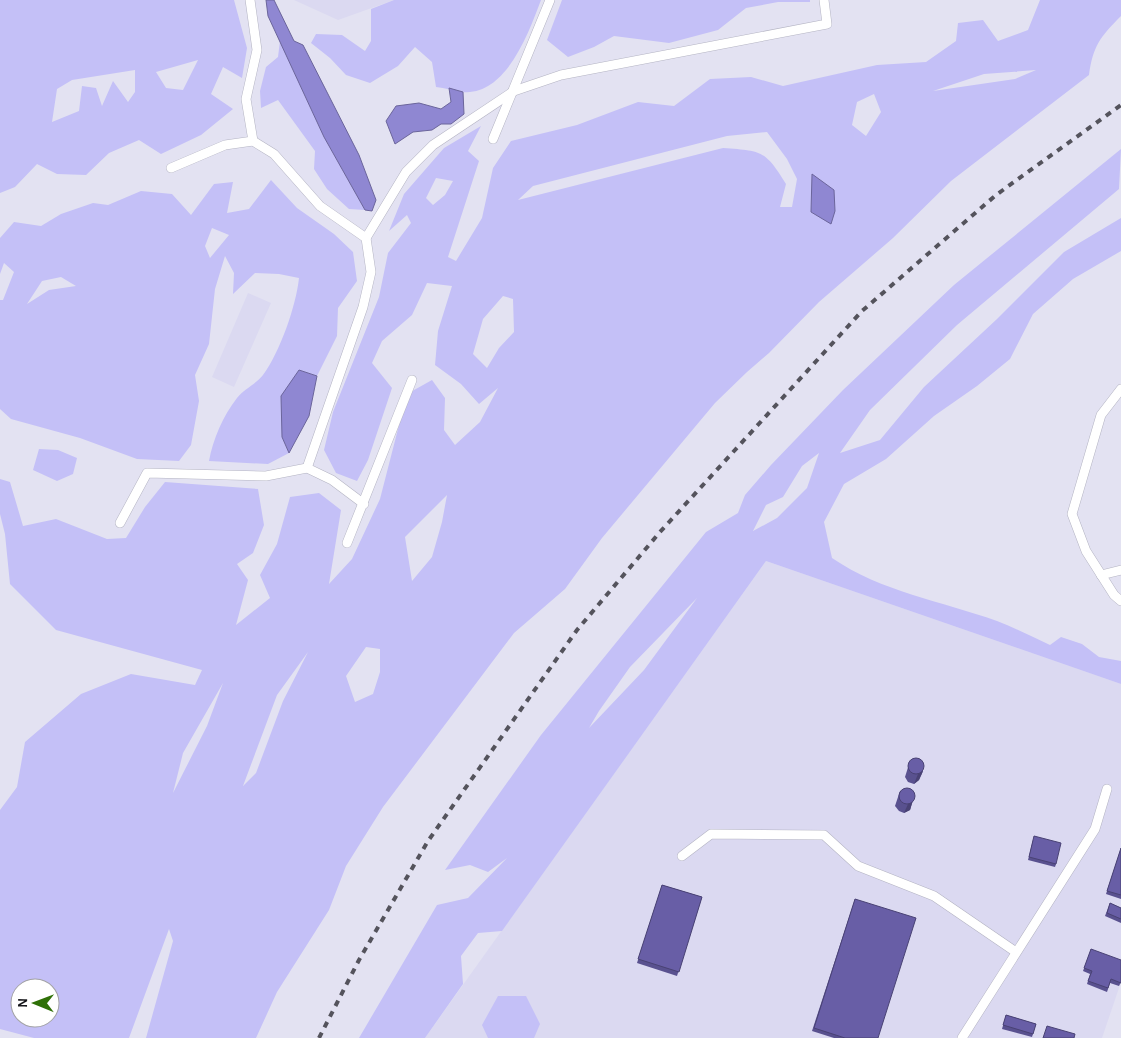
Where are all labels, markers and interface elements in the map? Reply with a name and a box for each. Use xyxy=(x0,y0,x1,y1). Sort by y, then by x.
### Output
north arrow xyxy=(10,978,60,1028)
text: N xyxy=(16,998,30,1008)

